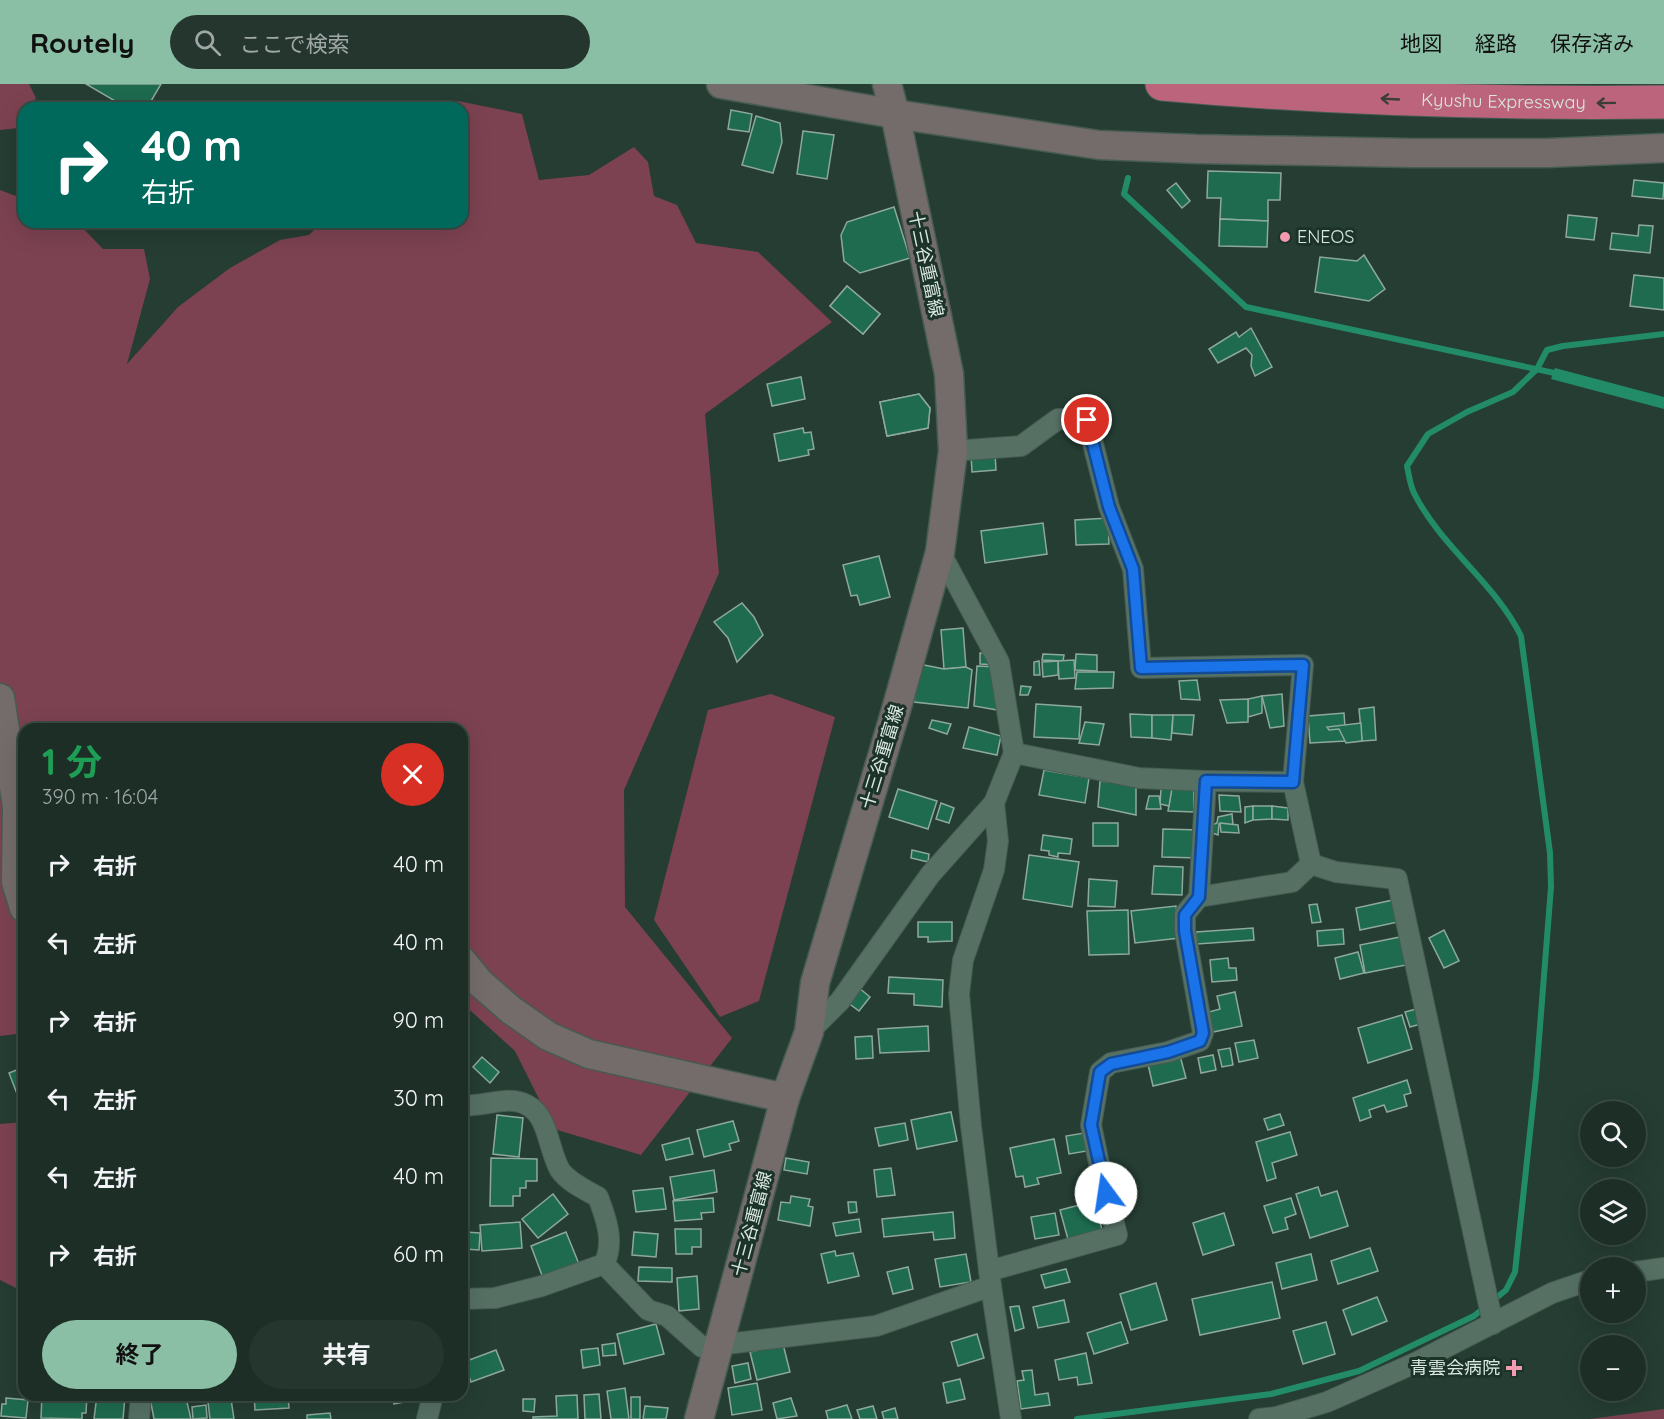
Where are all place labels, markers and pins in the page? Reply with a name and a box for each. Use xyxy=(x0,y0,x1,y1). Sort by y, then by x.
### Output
place label: ENEOS xyxy=(1297,225,1354,248)
marker: ENEOS xyxy=(1278,230,1292,244)
pin xyxy=(1061,394,1112,445)
place label: 青雲会病院 xyxy=(1410,1356,1500,1379)
marker: 青雲会病院 xyxy=(1505,1359,1523,1377)

